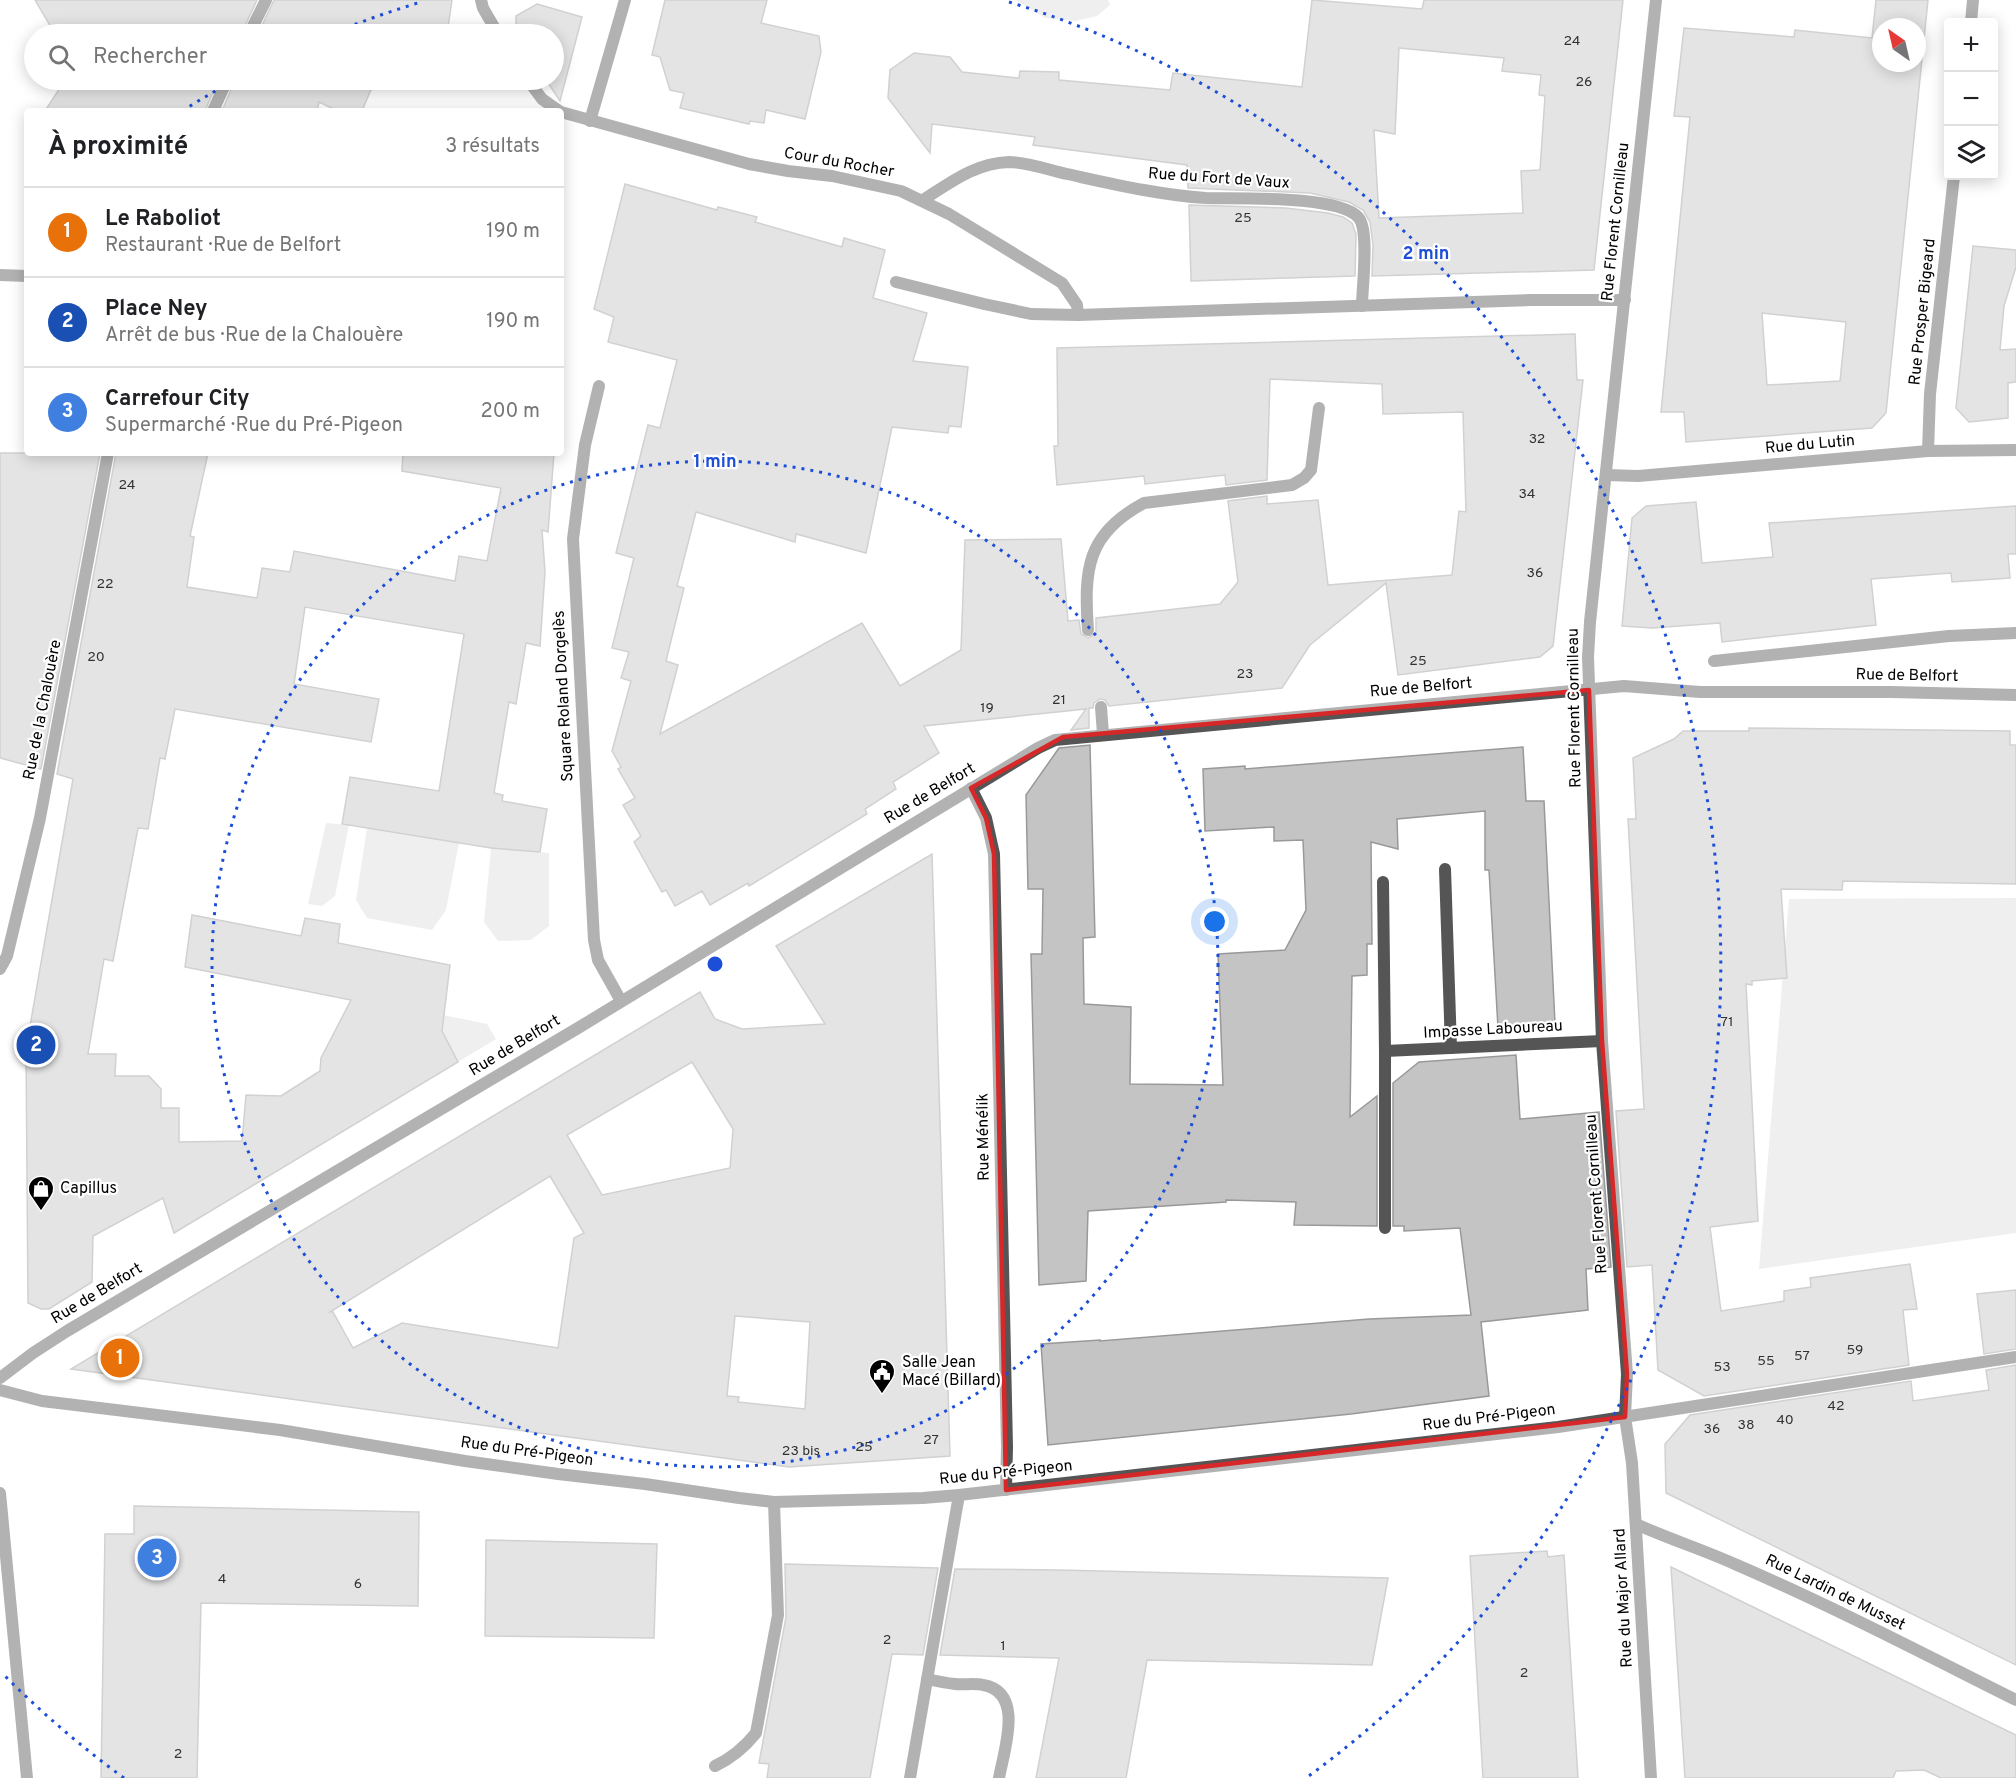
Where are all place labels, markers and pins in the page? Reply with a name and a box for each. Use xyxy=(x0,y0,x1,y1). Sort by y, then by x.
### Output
centre of rings xyxy=(705,954,725,974)
pin: 2 xyxy=(16,1022,56,1068)
shop icon: Capillus xyxy=(26,1174,56,1212)
place label: Capillus xyxy=(60,1179,117,1199)
pin: 1 xyxy=(100,1336,140,1380)
place label: Salle Jean Macé (Billard) xyxy=(902,1353,1001,1391)
public building icon: Salle Jean Macé (Billard) xyxy=(867,1357,897,1395)
pin: 3 xyxy=(138,1536,176,1580)

